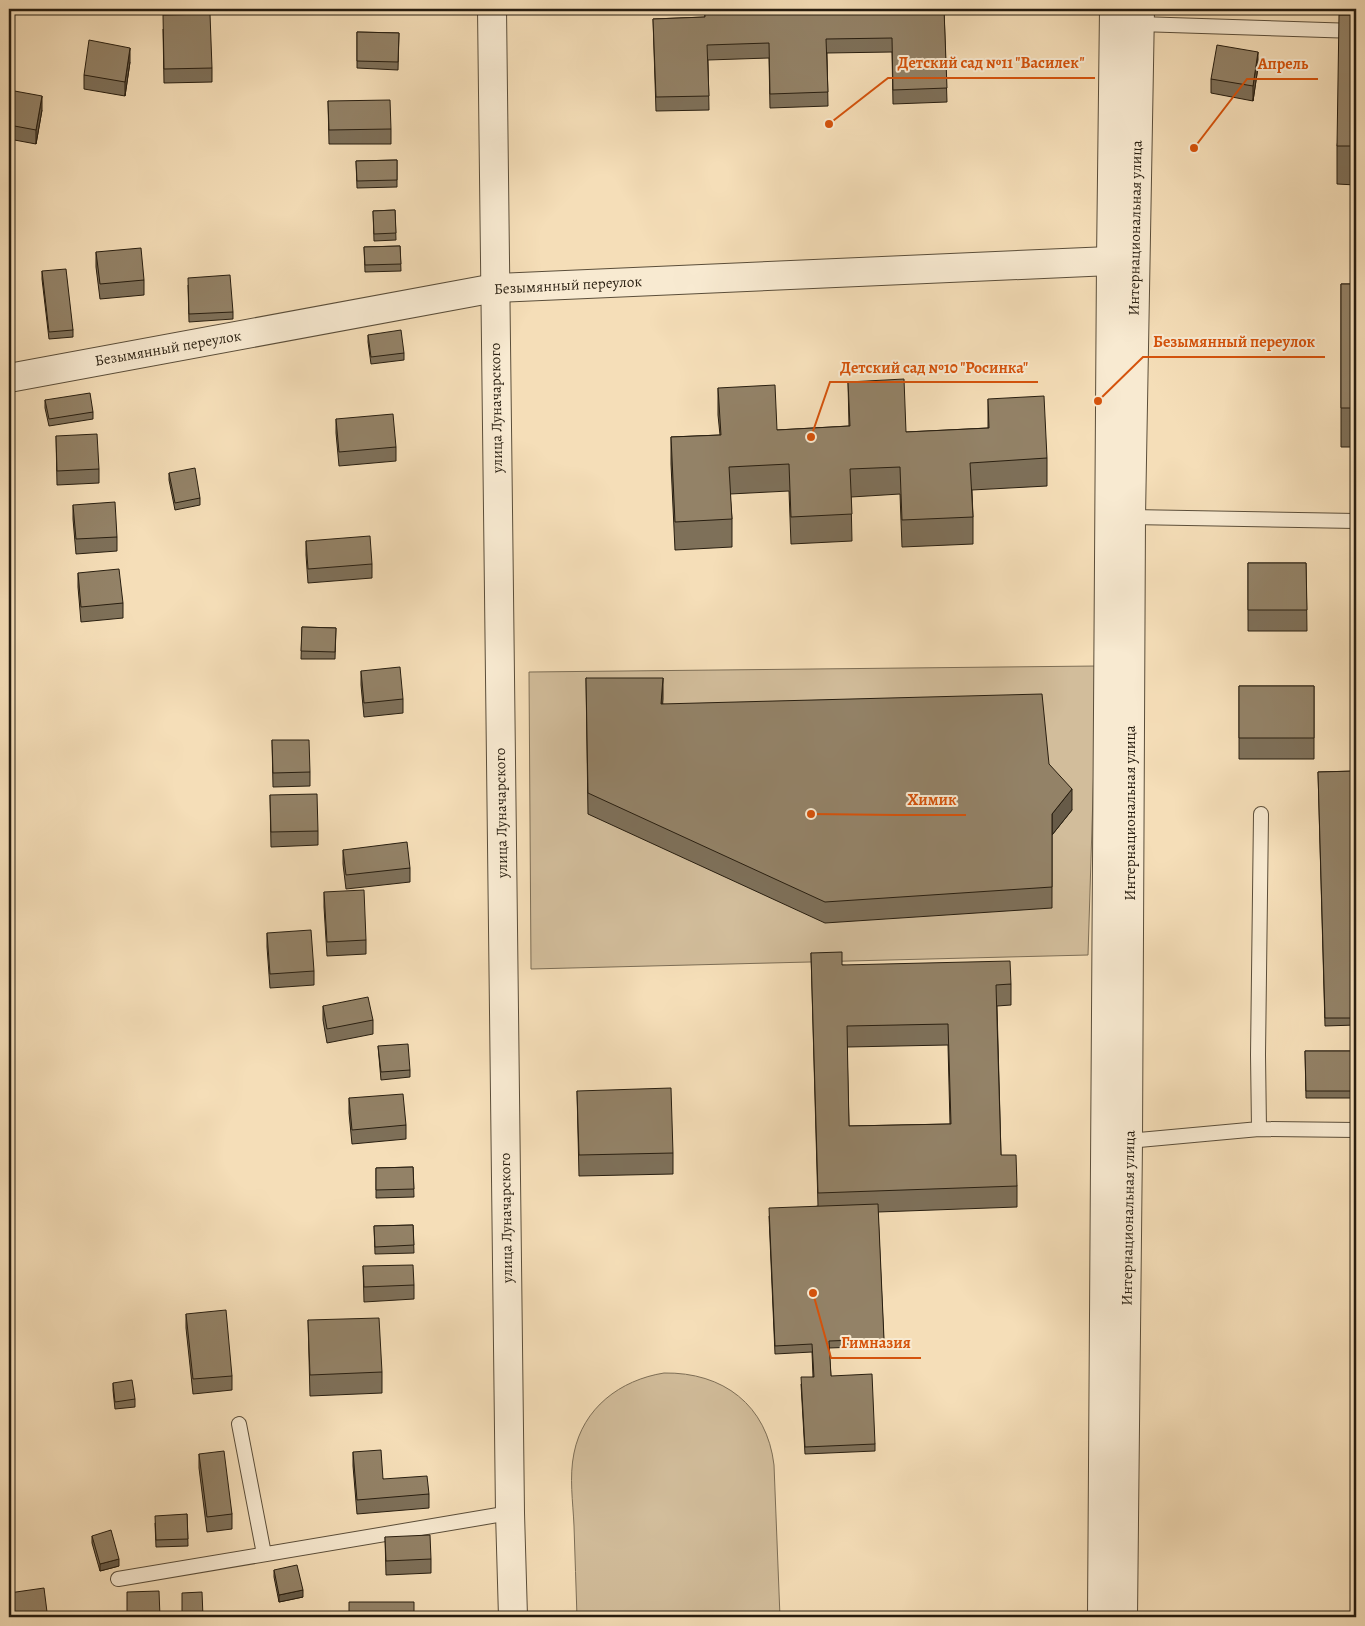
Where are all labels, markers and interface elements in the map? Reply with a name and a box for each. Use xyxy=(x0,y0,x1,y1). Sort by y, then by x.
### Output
callout: Детский сад №11 "Василек" xyxy=(888,47,1095,78)
callout: Апрель xyxy=(1247,48,1318,79)
text: Детский сад №11 "Василек" xyxy=(897,52,1085,74)
text: Апрель xyxy=(1257,53,1309,75)
street label: Интернациональная улица xyxy=(1123,140,1147,316)
street label: Безымянный переулок xyxy=(493,271,643,299)
street label: Безымянный переулок xyxy=(93,325,243,371)
callout: Безымянный переулок xyxy=(1143,326,1325,357)
text: Безымянный переулок xyxy=(1153,331,1315,353)
street label: улица Луначарского xyxy=(485,343,507,474)
callout: Детский сад №10 "Росинка" xyxy=(830,351,1038,382)
text: Детский сад №10 "Росинка" xyxy=(840,357,1028,379)
street label: Интернациональная улица xyxy=(1120,725,1140,901)
street label: улица Луначарского xyxy=(490,748,512,879)
callout: Химик xyxy=(897,784,966,815)
text: Химик xyxy=(907,789,957,811)
street label: Интернациональная улица xyxy=(1116,1130,1140,1306)
street label: улица Луначарского xyxy=(495,1153,517,1284)
callout: Гимназия xyxy=(831,1327,921,1358)
text: Гимназия xyxy=(841,1332,911,1354)

